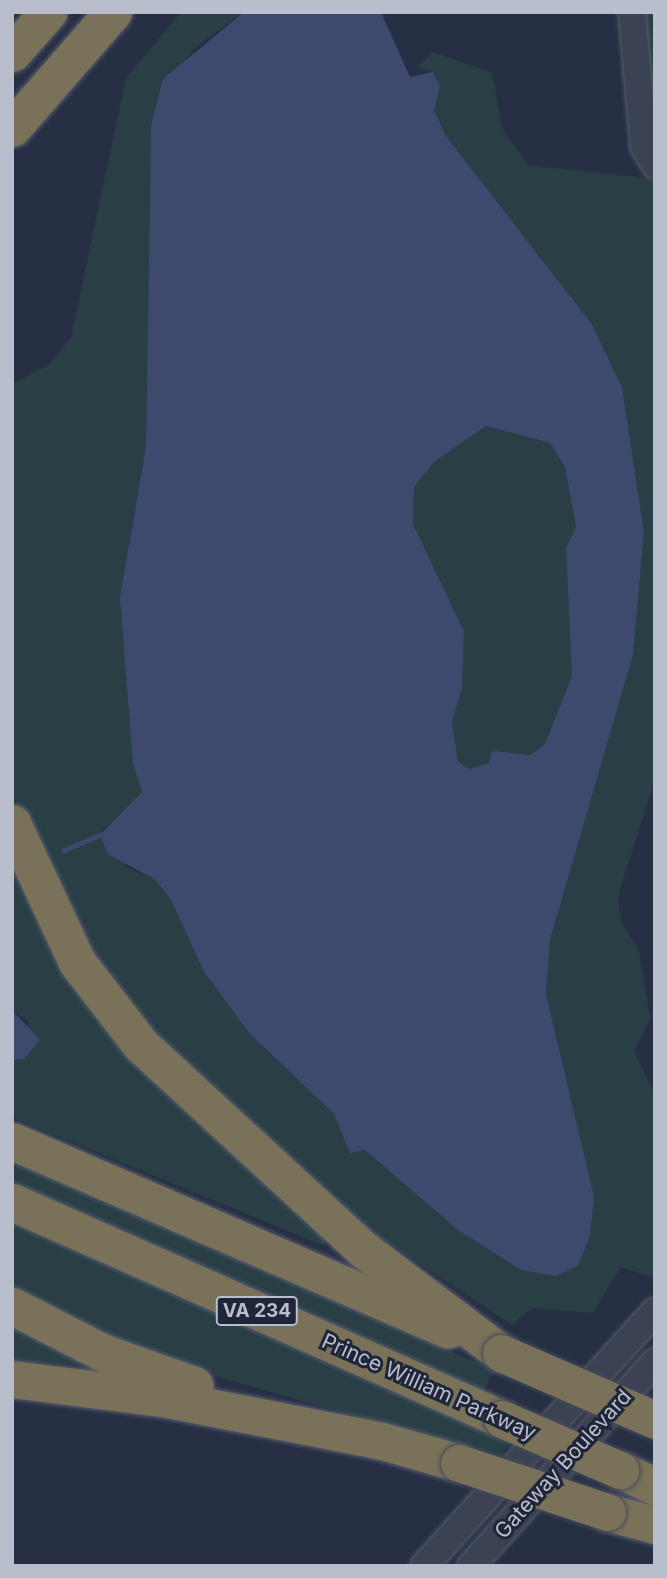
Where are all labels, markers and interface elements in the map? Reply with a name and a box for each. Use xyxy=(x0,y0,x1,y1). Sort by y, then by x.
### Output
road number: VA 234 xyxy=(215,1296,299,1326)
street label: Prince William Parkway xyxy=(318,1328,540,1446)
street label: Gateway Boulevard xyxy=(489,1384,637,1544)

